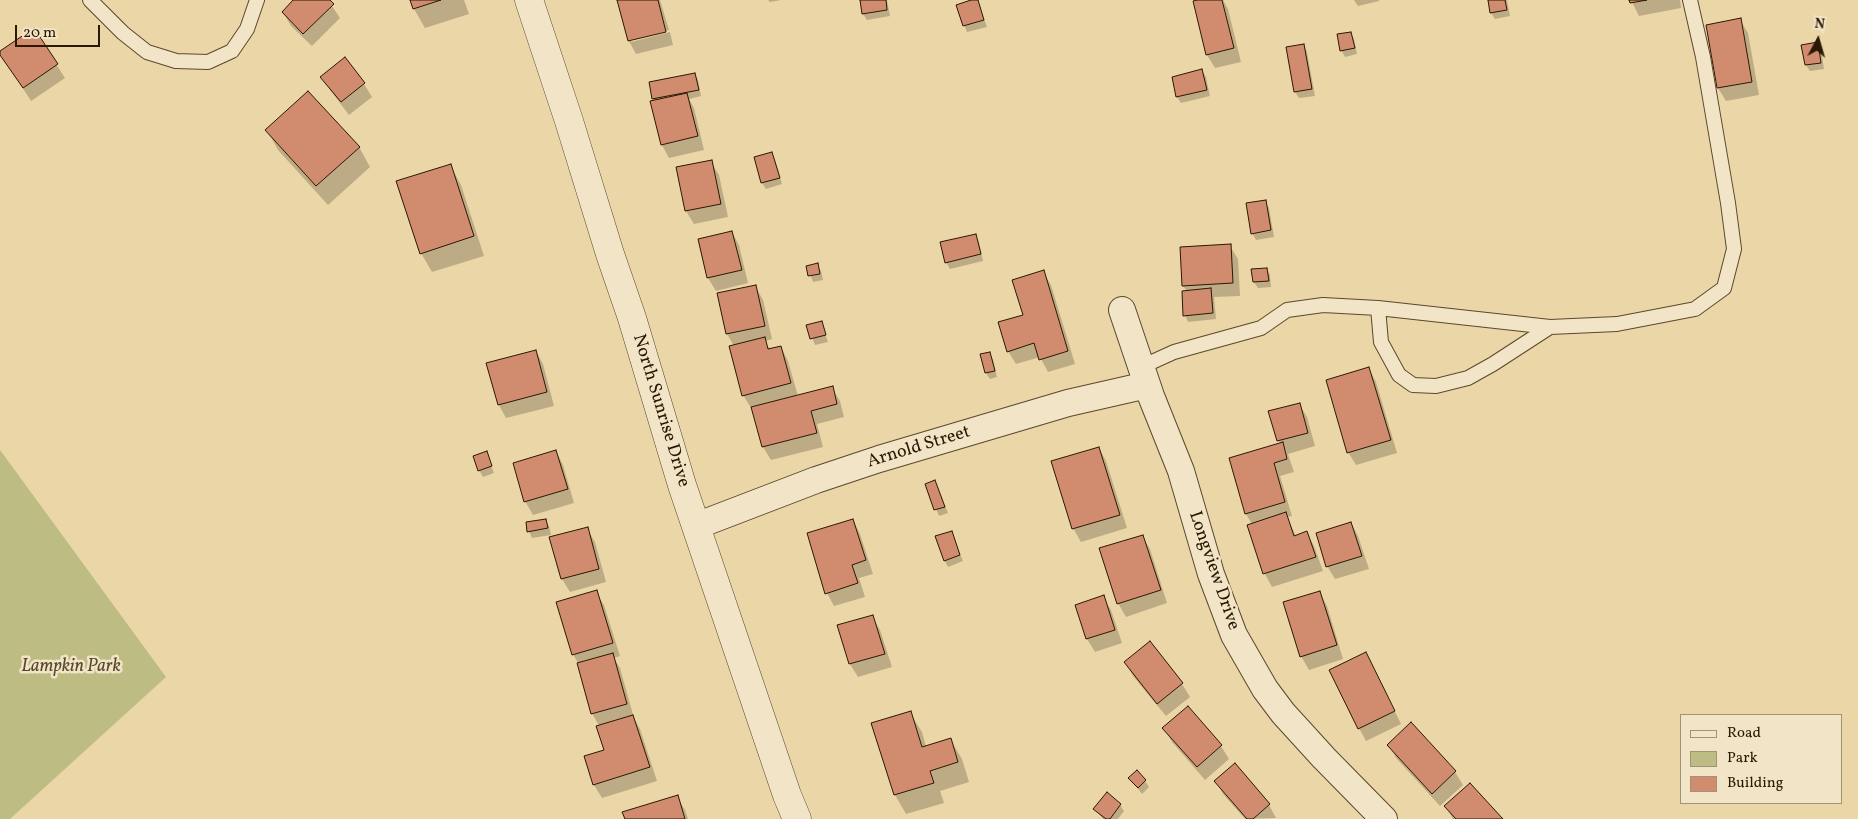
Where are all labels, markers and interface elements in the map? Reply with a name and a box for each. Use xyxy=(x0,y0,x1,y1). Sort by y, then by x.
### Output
scale bar xyxy=(18,15,102,47)
north arrow xyxy=(1793,15,1843,65)
text: N xyxy=(1814,15,1826,35)
text: 20 m xyxy=(23,23,56,44)
street label: North Sunrise Drive xyxy=(626,332,694,490)
street label: Arnold Street xyxy=(865,422,973,474)
street label: Longview Drive xyxy=(1183,509,1243,633)
park label: Lampkin Park xyxy=(21,657,121,679)
legend xyxy=(1680,714,1843,804)
text: Road xyxy=(1727,723,1761,744)
text: Park xyxy=(1727,748,1758,769)
text: Building xyxy=(1727,773,1783,794)

